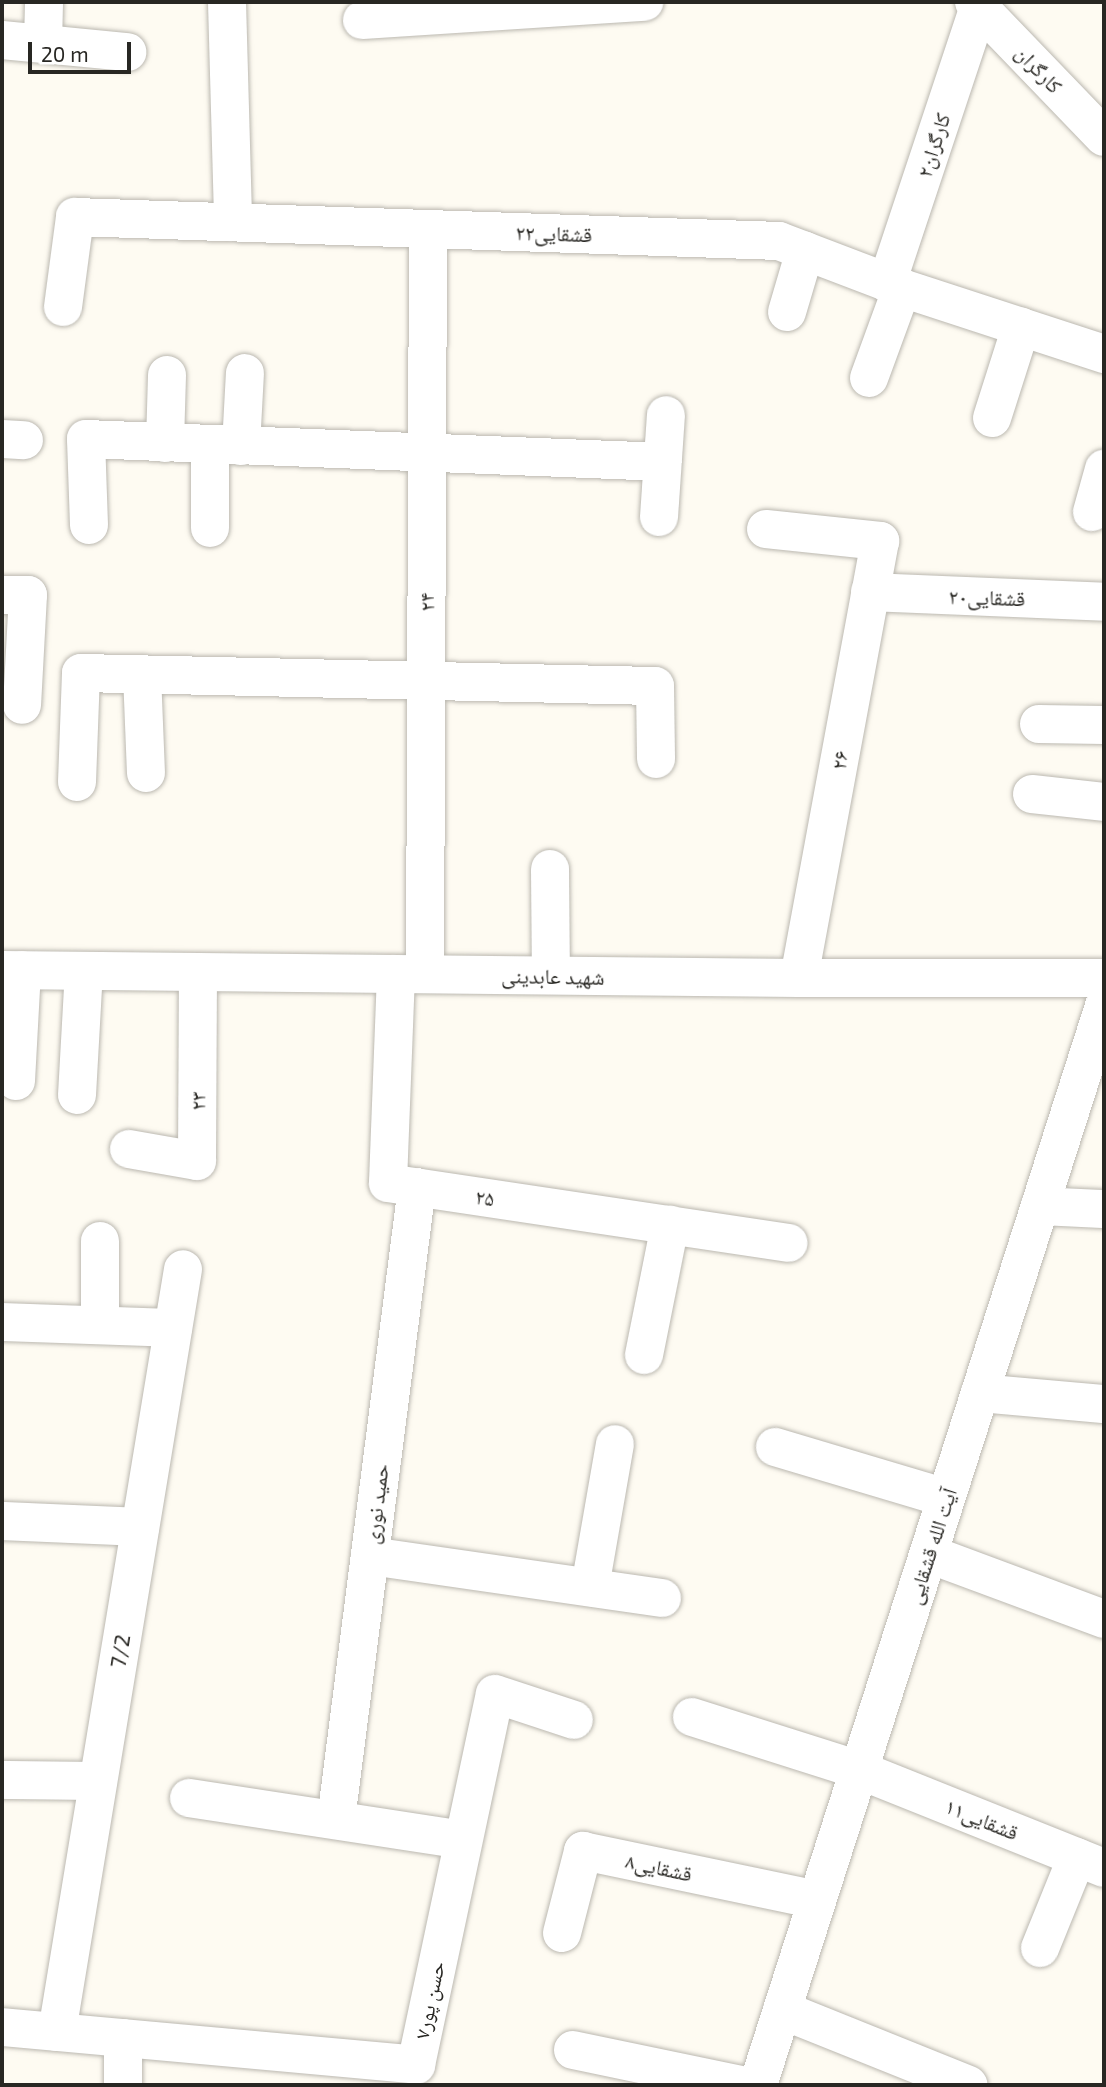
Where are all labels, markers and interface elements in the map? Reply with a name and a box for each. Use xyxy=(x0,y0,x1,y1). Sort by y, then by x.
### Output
scale bar xyxy=(32,28,135,72)
street label: کارگران xyxy=(1010,40,1068,98)
text: 20 m xyxy=(41,41,89,66)
street label: کارگران۲ xyxy=(911,110,955,180)
street label: ۲۲قشقایی xyxy=(515,219,593,247)
street label: ۲۰قشقایی xyxy=(948,583,1026,611)
street label: ۲۴ xyxy=(413,593,439,611)
street label: ۲۶ xyxy=(825,749,853,771)
street label: شهید عابدینی xyxy=(501,962,605,990)
street label: ۲۳ xyxy=(184,1091,210,1111)
street label: ۲۵ xyxy=(474,1183,496,1211)
street label: حمید نوری xyxy=(359,1462,393,1546)
street label: آیت الله قشقایی xyxy=(900,1485,962,1607)
street label: 7/2 xyxy=(105,1633,135,1669)
street label: ۱۱قشقایی xyxy=(942,1793,1022,1845)
street label: ۸قشقایی xyxy=(623,1848,695,1886)
street label: حسن پور۷ xyxy=(408,1959,450,2041)

